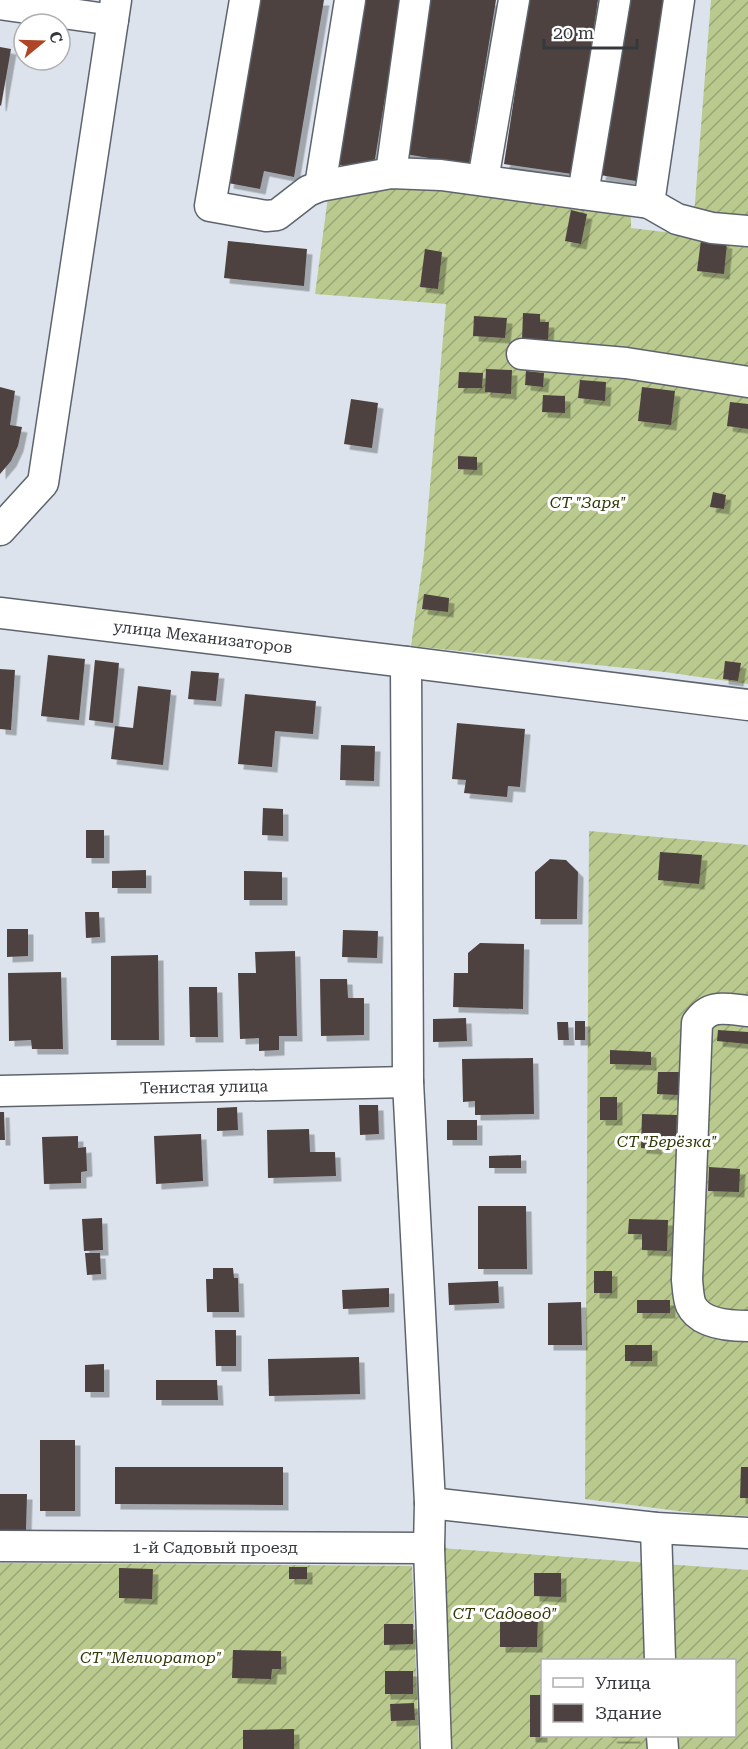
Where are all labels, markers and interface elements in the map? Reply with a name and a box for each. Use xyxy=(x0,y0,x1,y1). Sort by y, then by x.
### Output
north arrow xyxy=(12,12,72,72)
scale bar xyxy=(544,12,637,50)
text: 20 m xyxy=(553,22,594,43)
text: С xyxy=(45,29,67,46)
park label: СТ "Заря" xyxy=(550,493,626,512)
street label: улица Механизаторов xyxy=(112,617,294,657)
street label: Тенистая улица xyxy=(140,1076,268,1098)
park label: СТ "Берёзка" xyxy=(617,1132,717,1151)
street label: 1-й Садовый проезд xyxy=(132,1538,298,1557)
park label: СТ "Садовод" xyxy=(453,1604,557,1623)
park label: СТ "Мелиоратор" xyxy=(80,1648,222,1667)
legend xyxy=(541,1659,736,1737)
text: Улица xyxy=(595,1672,651,1693)
text: Здание xyxy=(595,1702,662,1723)

